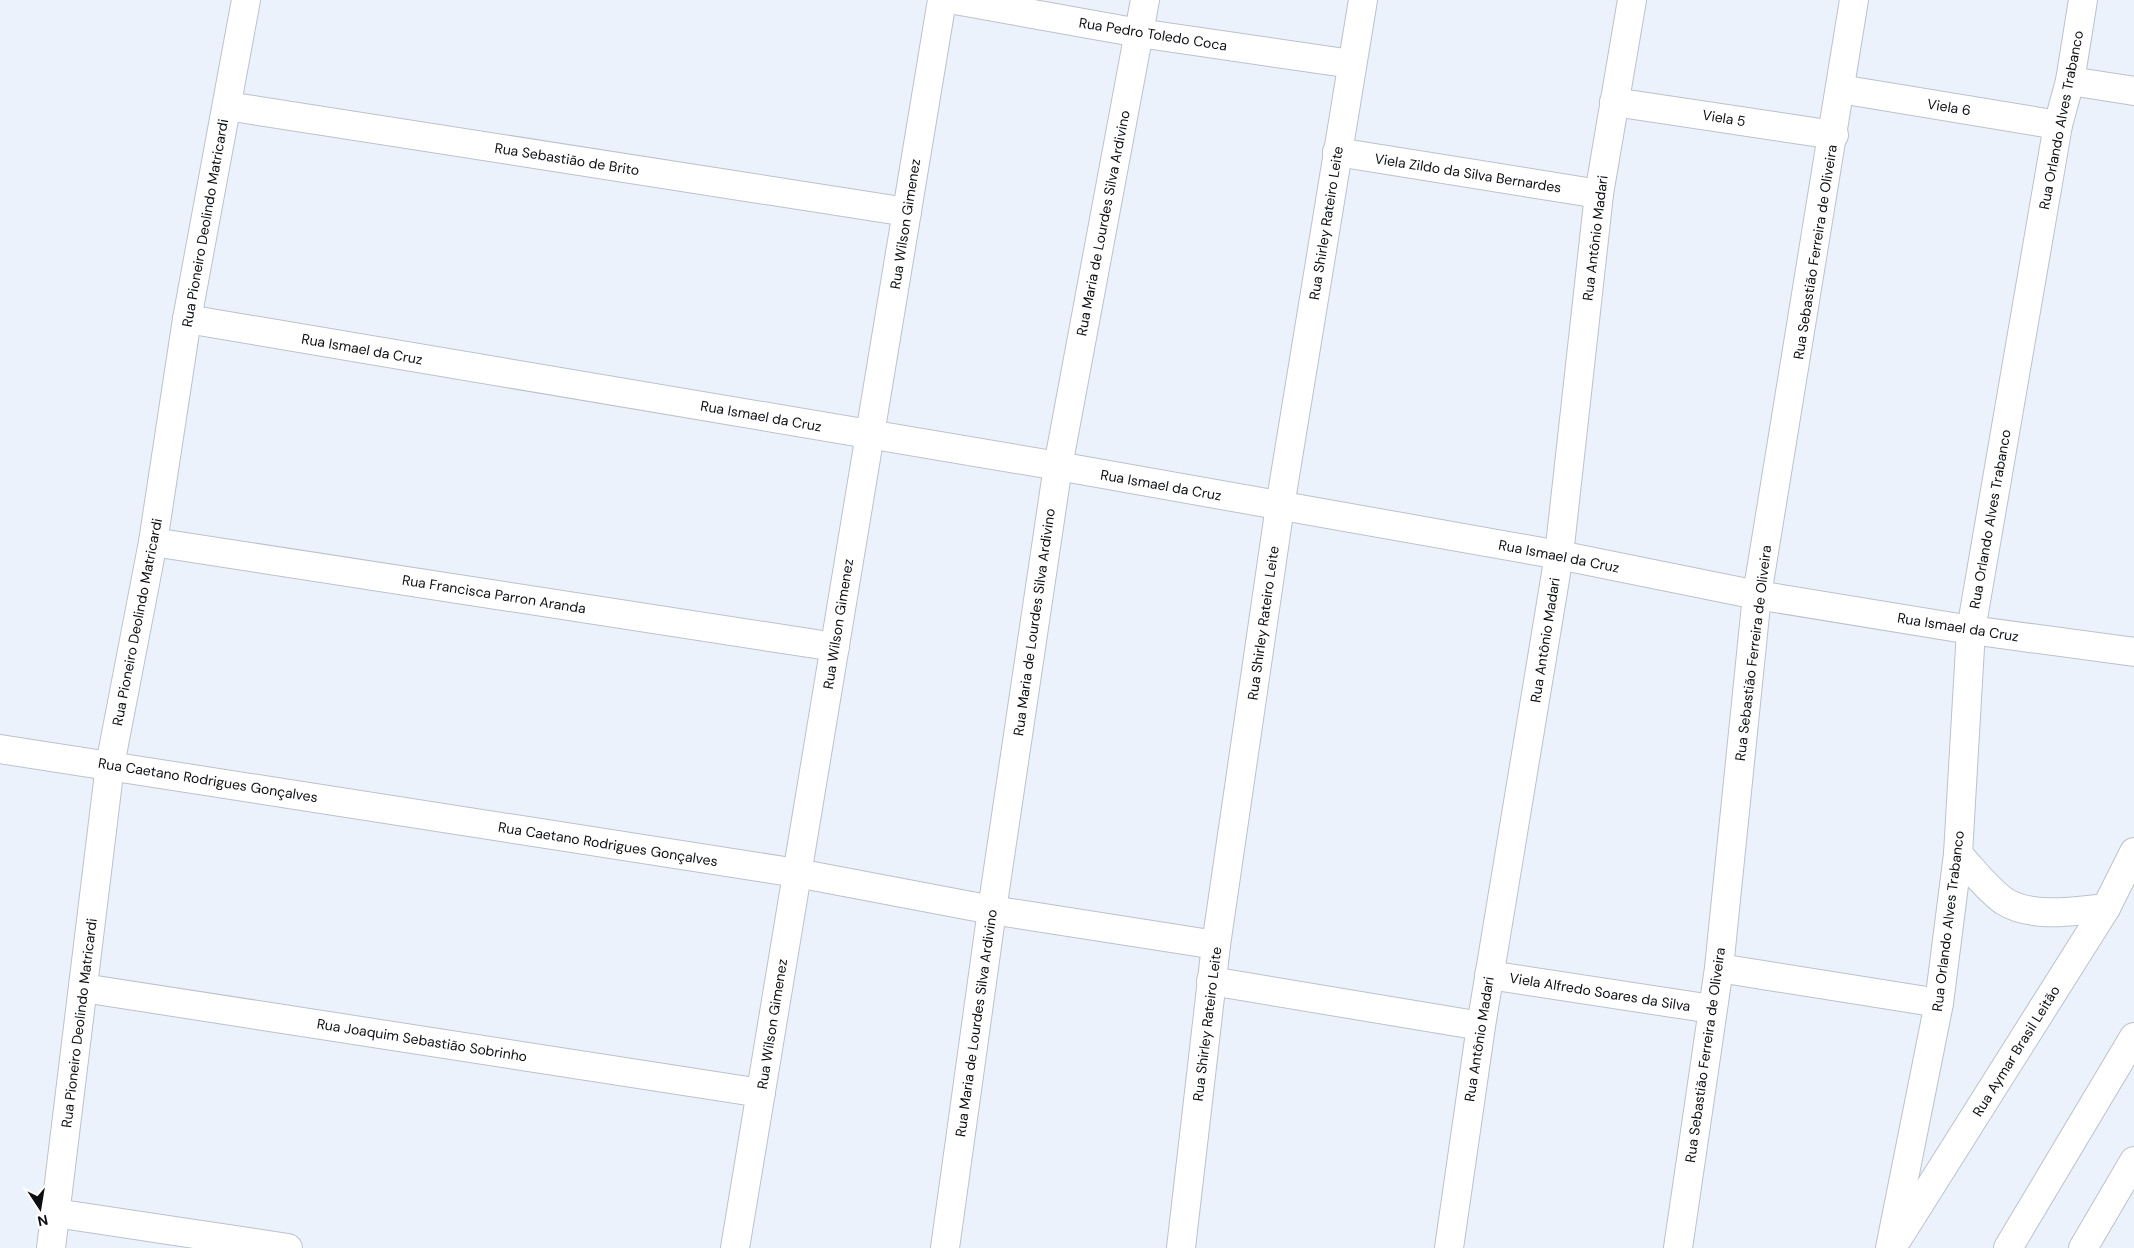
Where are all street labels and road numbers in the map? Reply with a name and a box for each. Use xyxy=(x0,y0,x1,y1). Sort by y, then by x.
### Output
street label: Rua Pedro Toledo Coca xyxy=(1078,13,1228,55)
street label: Rua Orlando Alves Trabanco xyxy=(2035,29,2087,211)
street label: Viela 6 xyxy=(1926,95,1972,119)
street label: Viela 5 xyxy=(1701,106,1747,130)
street label: Rua Maria de Lourdes Silva Ardivino xyxy=(1072,109,1134,337)
street label: Rua Pioneiro Deolindo Matricardi xyxy=(178,118,232,328)
street label: Rua Sebastião de Brito xyxy=(493,139,641,179)
street label: Rua Sebastião Ferreira de Oliveira xyxy=(1789,143,1841,361)
street label: Rua Shirley Rateiro Leite xyxy=(1305,145,1347,301)
street label: Viela Zildo da Silva Bernardes xyxy=(1373,149,1563,197)
street label: Rua Wilson Gimenez xyxy=(886,158,924,290)
street label: Rua Antônio Madari xyxy=(1578,174,1612,302)
street label: Rua Ismael da Cruz xyxy=(300,329,424,369)
street label: Rua Ismael da Cruz xyxy=(699,396,823,436)
street label: Rua Orlando Alves Trabanco xyxy=(1965,428,2015,610)
street label: Rua Ismael da Cruz xyxy=(1099,465,1223,505)
street label: Rua Maria de Lourdes Silva Ardivino xyxy=(1009,507,1059,737)
street label: Rua Pioneiro Deolindo Matricardi xyxy=(108,517,166,727)
street label: Rua Ismael da Cruz xyxy=(1497,535,1621,577)
street label: Rua Sebastião Ferreira de Oliveira xyxy=(1731,544,1775,762)
street label: Rua Shirley Rateiro Leite xyxy=(1243,545,1283,701)
street label: Rua Wilson Gimenez xyxy=(819,558,857,690)
street label: Rua Francisca Parron Aranda xyxy=(401,571,587,617)
street label: Rua Antônio Madari xyxy=(1526,576,1564,704)
street label: Rua Ismael da Cruz xyxy=(1896,609,2020,645)
street label: Rua Caetano Rodrigues Gonçalves xyxy=(97,754,319,806)
street label: Rua Caetano Rodrigues Gonçalves xyxy=(497,818,719,870)
street label: Rua Orlando Alves Trabanco xyxy=(1928,830,1968,1012)
street label: Rua Maria de Lourdes Silva Ardivino xyxy=(951,908,1001,1138)
street label: Rua Pioneiro Deolindo Matricardi xyxy=(57,917,101,1129)
street label: Rua Shirley Rateiro Leite xyxy=(1189,946,1225,1102)
street label: Rua Sebastião Ferreira de Oliveira xyxy=(1681,946,1729,1164)
street label: Rua Wilson Gimenez xyxy=(753,958,791,1090)
street label: Viela Alfredo Soares da Silva xyxy=(1508,969,1692,1015)
street label: Rua Antônio Madari xyxy=(1460,975,1498,1103)
street label: Rua Aymar Brasil Leitão xyxy=(1968,982,2064,1120)
street label: Rua Joaquim Sebastião Sobrinho xyxy=(316,1014,528,1066)

